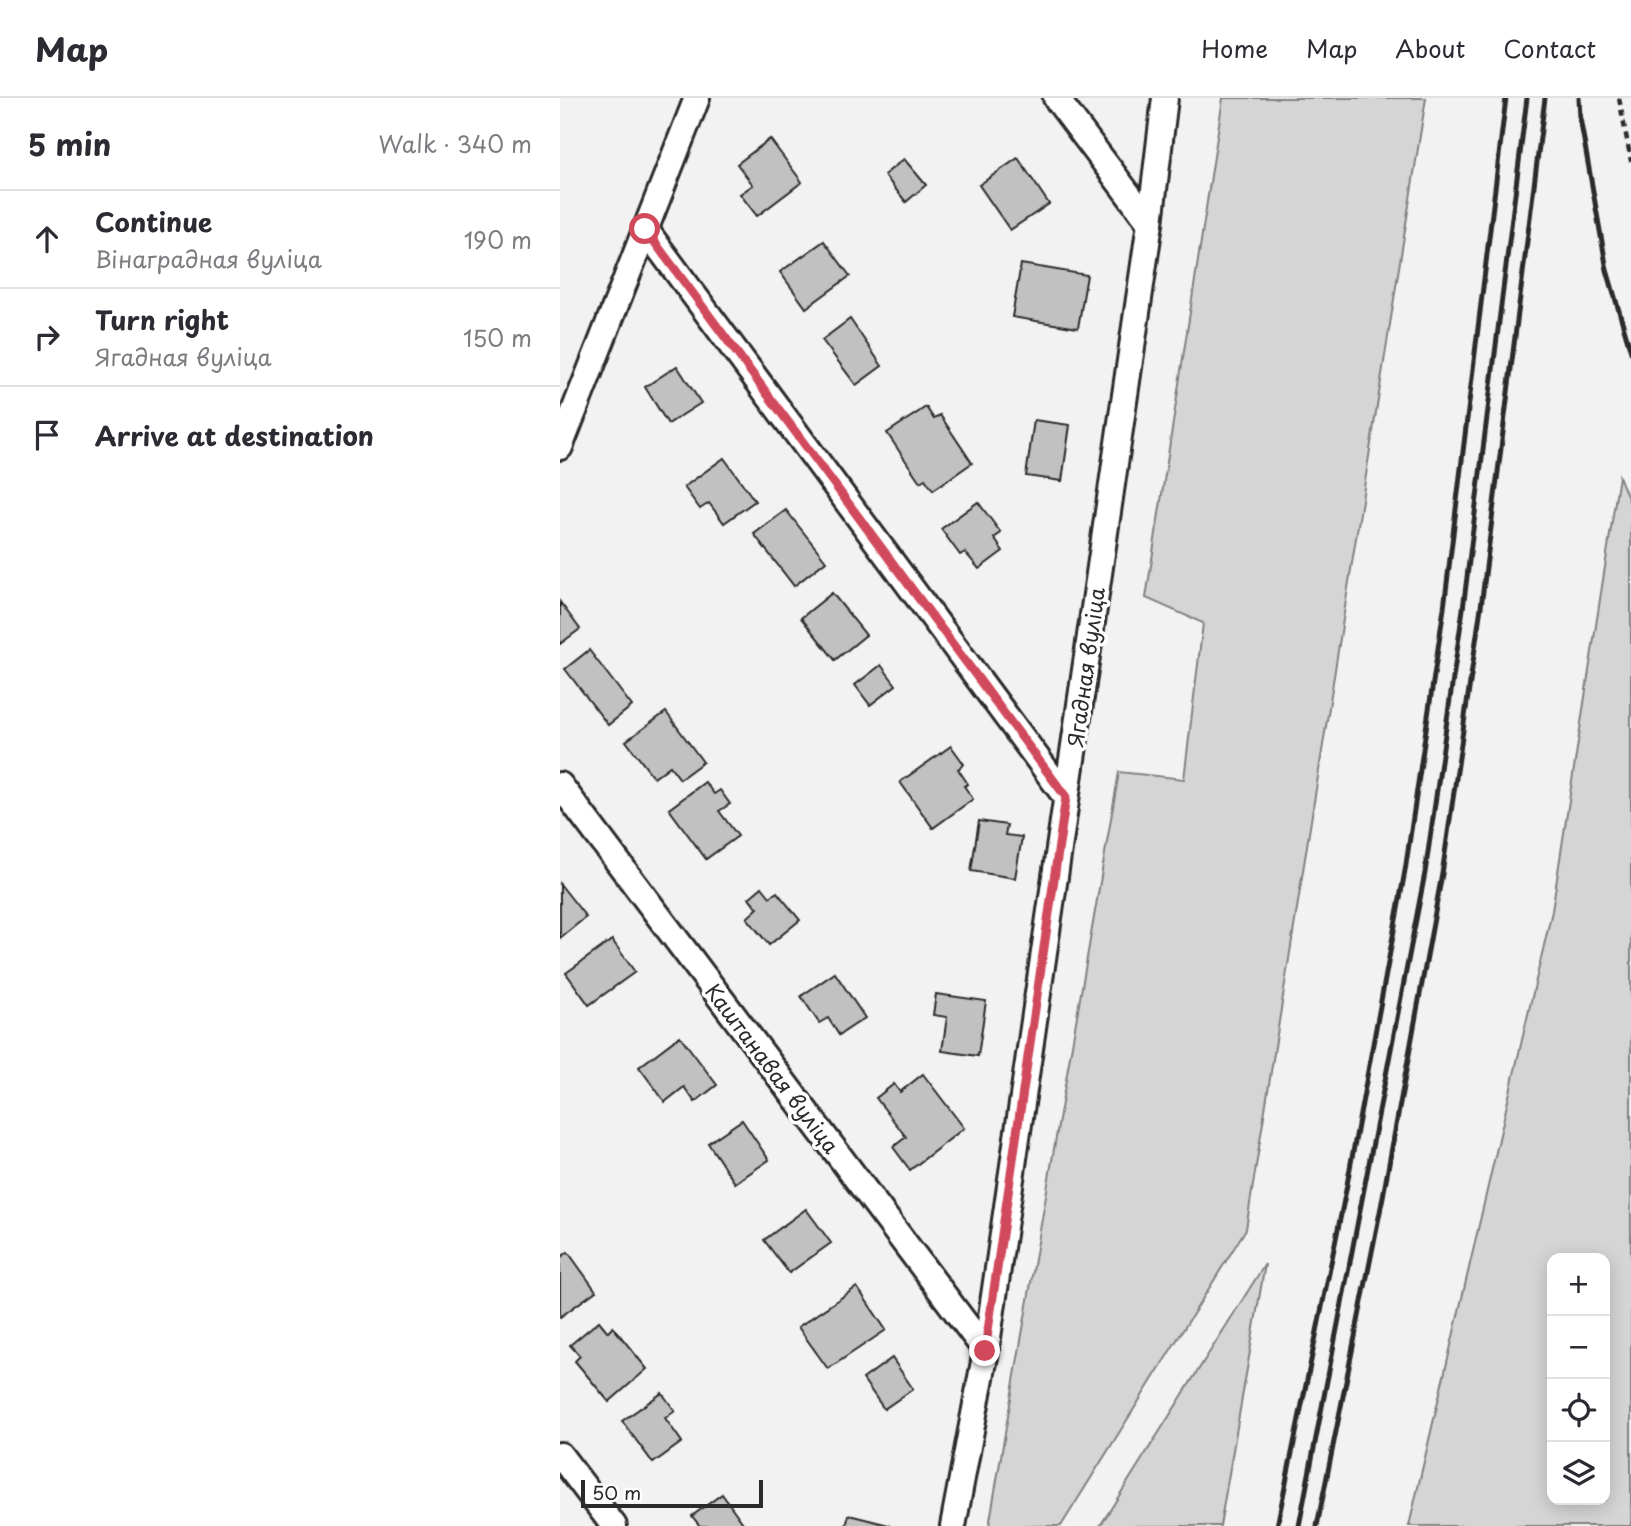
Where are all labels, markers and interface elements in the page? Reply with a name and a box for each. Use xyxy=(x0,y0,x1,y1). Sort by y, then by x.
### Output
text: Map xyxy=(35,23,108,73)
text: Home xyxy=(1201,30,1268,66)
text: Map xyxy=(1306,30,1357,66)
text: About xyxy=(1395,30,1465,66)
text: Contact xyxy=(1503,30,1596,66)
text: 5 min xyxy=(28,121,111,166)
text: Walk · 340 m xyxy=(379,126,532,161)
text: Continue xyxy=(95,202,212,241)
route start xyxy=(629,213,660,244)
icon: ahead xyxy=(28,220,66,258)
text: 190 m xyxy=(464,222,532,257)
text: Вінаградная вуліца xyxy=(95,241,322,276)
text: Turn right xyxy=(95,300,229,339)
icon: right xyxy=(28,318,66,356)
text: 150 m xyxy=(463,320,532,355)
text: Ягадная вуліца xyxy=(95,339,272,374)
icon: arrive xyxy=(28,416,66,454)
text: Arrive at destination xyxy=(95,416,374,455)
street label: Ягадная вуліца xyxy=(1058,585,1112,749)
street label: Каштанавая вуліца xyxy=(698,976,848,1160)
map controls xyxy=(1547,1253,1610,1505)
button: + xyxy=(1547,1253,1610,1316)
button: − xyxy=(1547,1316,1610,1379)
route end xyxy=(969,1335,1000,1366)
button: locate xyxy=(1547,1379,1610,1442)
button: layers xyxy=(1547,1442,1610,1505)
scale bar xyxy=(581,1477,763,1509)
text: 50 m xyxy=(592,1478,641,1506)

